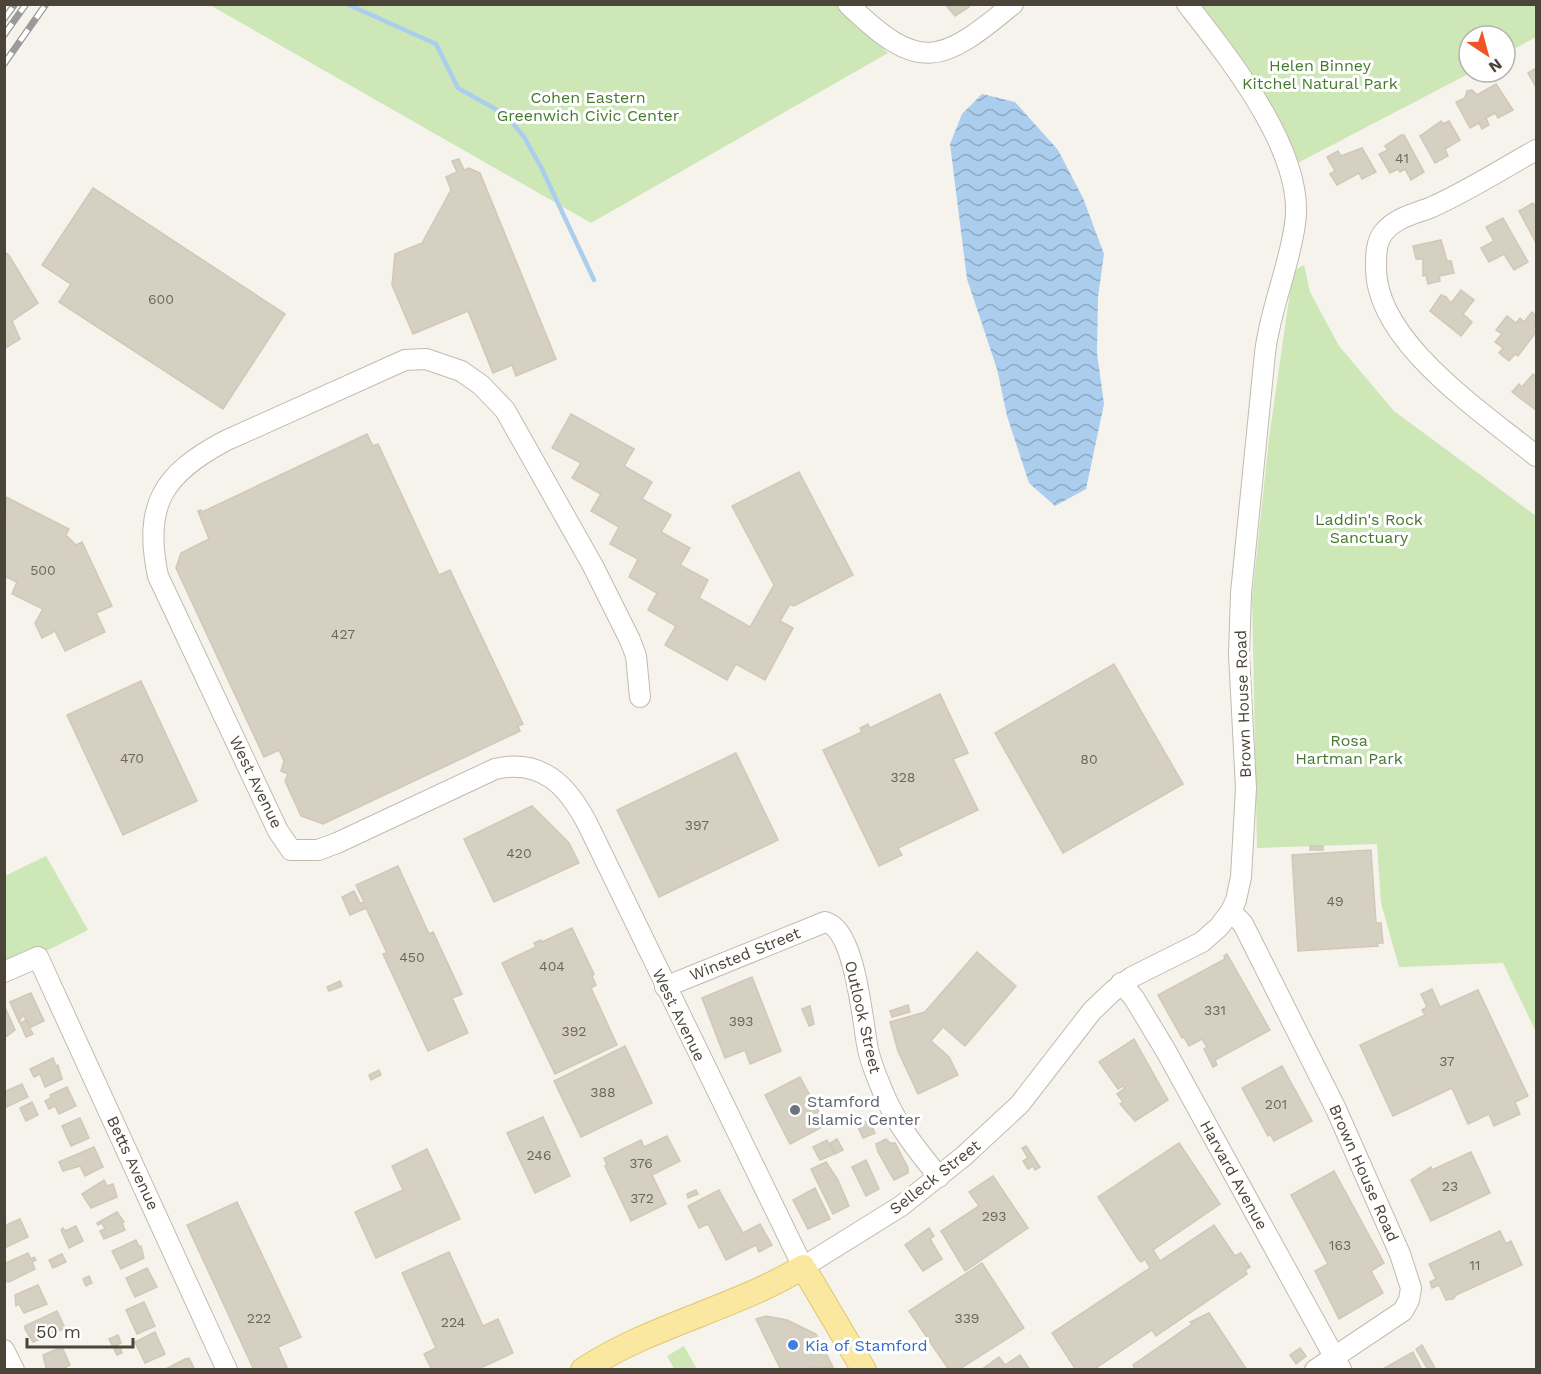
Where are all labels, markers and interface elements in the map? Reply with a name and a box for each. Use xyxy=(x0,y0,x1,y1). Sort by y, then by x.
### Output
north arrow xyxy=(1457,24,1517,84)
text: N xyxy=(1485,55,1506,77)
park label: Helen Binney Kitchel Natural Park xyxy=(1242,56,1398,93)
park label: Cohen Eastern Greenwich Civic Center xyxy=(497,88,680,125)
house number: 41 xyxy=(1395,150,1409,166)
house number: 600 xyxy=(148,291,174,307)
park label: Laddin's Rock Sanctuary xyxy=(1315,510,1423,547)
house number: 500 xyxy=(30,562,56,578)
house number: 427 xyxy=(331,626,355,642)
street label: Brown House Road xyxy=(1231,630,1255,778)
park label: Rosa Hartman Park xyxy=(1295,731,1403,768)
street label: West Avenue xyxy=(225,733,287,831)
house number: 470 xyxy=(120,750,144,766)
house number: 80 xyxy=(1080,751,1098,767)
house number: 328 xyxy=(891,769,915,785)
house number: 397 xyxy=(685,817,709,833)
house number: 420 xyxy=(506,845,532,861)
house number: 49 xyxy=(1326,893,1344,909)
street label: Winsted Street xyxy=(687,923,803,985)
house number: 450 xyxy=(399,949,425,965)
house number: 404 xyxy=(539,958,565,974)
street label: Outlook Street xyxy=(841,959,885,1075)
street label: West Avenue xyxy=(648,966,710,1064)
house number: 331 xyxy=(1204,1002,1226,1018)
house number: 393 xyxy=(729,1013,753,1029)
house number: 392 xyxy=(562,1023,586,1039)
house number: 37 xyxy=(1439,1053,1455,1069)
house number: 388 xyxy=(590,1084,616,1100)
place label: Stamford Islamic Center xyxy=(807,1092,921,1129)
house number: 201 xyxy=(1265,1096,1287,1112)
street label: Brown House Road xyxy=(1325,1101,1403,1245)
marker: Stamford Islamic Center xyxy=(788,1103,802,1117)
street label: Betts Avenue xyxy=(103,1113,163,1213)
street label: Harvard Avenue xyxy=(1196,1117,1272,1233)
street label: Selleck Street xyxy=(886,1136,984,1218)
house number: 246 xyxy=(527,1147,551,1163)
house number: 376 xyxy=(629,1155,653,1171)
house number: 23 xyxy=(1442,1178,1458,1194)
house number: 372 xyxy=(630,1190,654,1206)
house number: 293 xyxy=(982,1208,1006,1224)
house number: 163 xyxy=(1329,1237,1351,1253)
house number: 11 xyxy=(1470,1257,1480,1273)
house number: 222 xyxy=(247,1310,271,1326)
house number: 339 xyxy=(955,1310,979,1326)
scale bar xyxy=(27,1311,134,1349)
house number: 224 xyxy=(441,1314,465,1330)
text: 50 m xyxy=(36,1321,81,1342)
place label: Kia of Stamford xyxy=(805,1336,928,1355)
marker: Kia of Stamford xyxy=(786,1338,800,1352)

